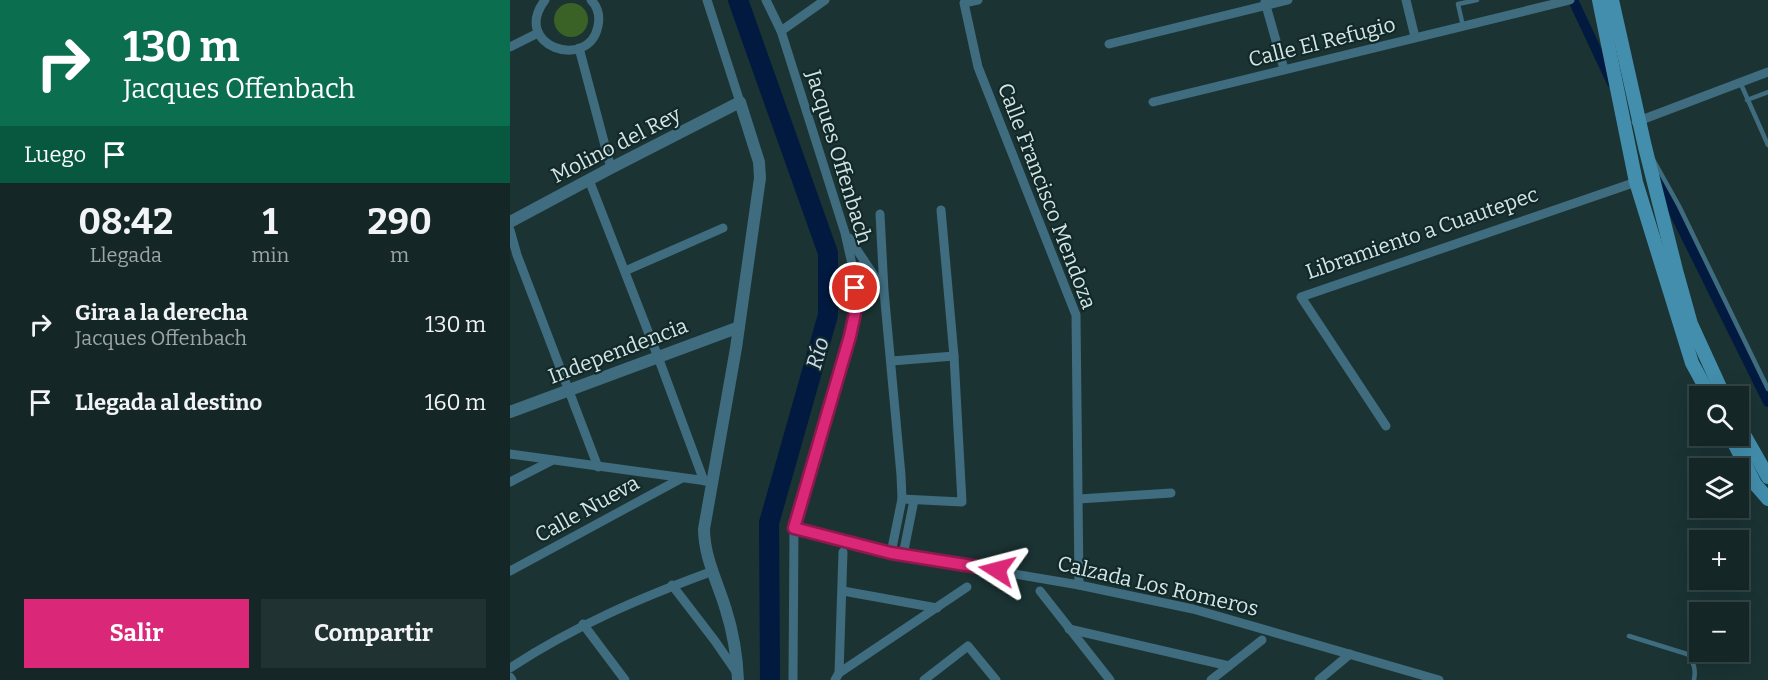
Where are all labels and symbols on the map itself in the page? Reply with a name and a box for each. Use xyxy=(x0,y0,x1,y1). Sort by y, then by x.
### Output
street label: Calle El Refugio xyxy=(1246,11,1398,73)
street label: Jacques Offenbach xyxy=(800,66,878,247)
street label: Calle Francisco Mendoza xyxy=(992,79,1102,313)
street label: Molino del Rey xyxy=(547,101,686,189)
street label: Libramiento a Cuautepec xyxy=(1302,181,1542,285)
pin xyxy=(829,262,880,313)
street label: Independencia xyxy=(545,312,692,389)
water label: Río xyxy=(800,334,835,372)
street label: Calle Nueva xyxy=(530,469,644,548)
position arrow xyxy=(965,538,1029,602)
street label: Calzada Los Romeros xyxy=(1055,550,1261,622)

